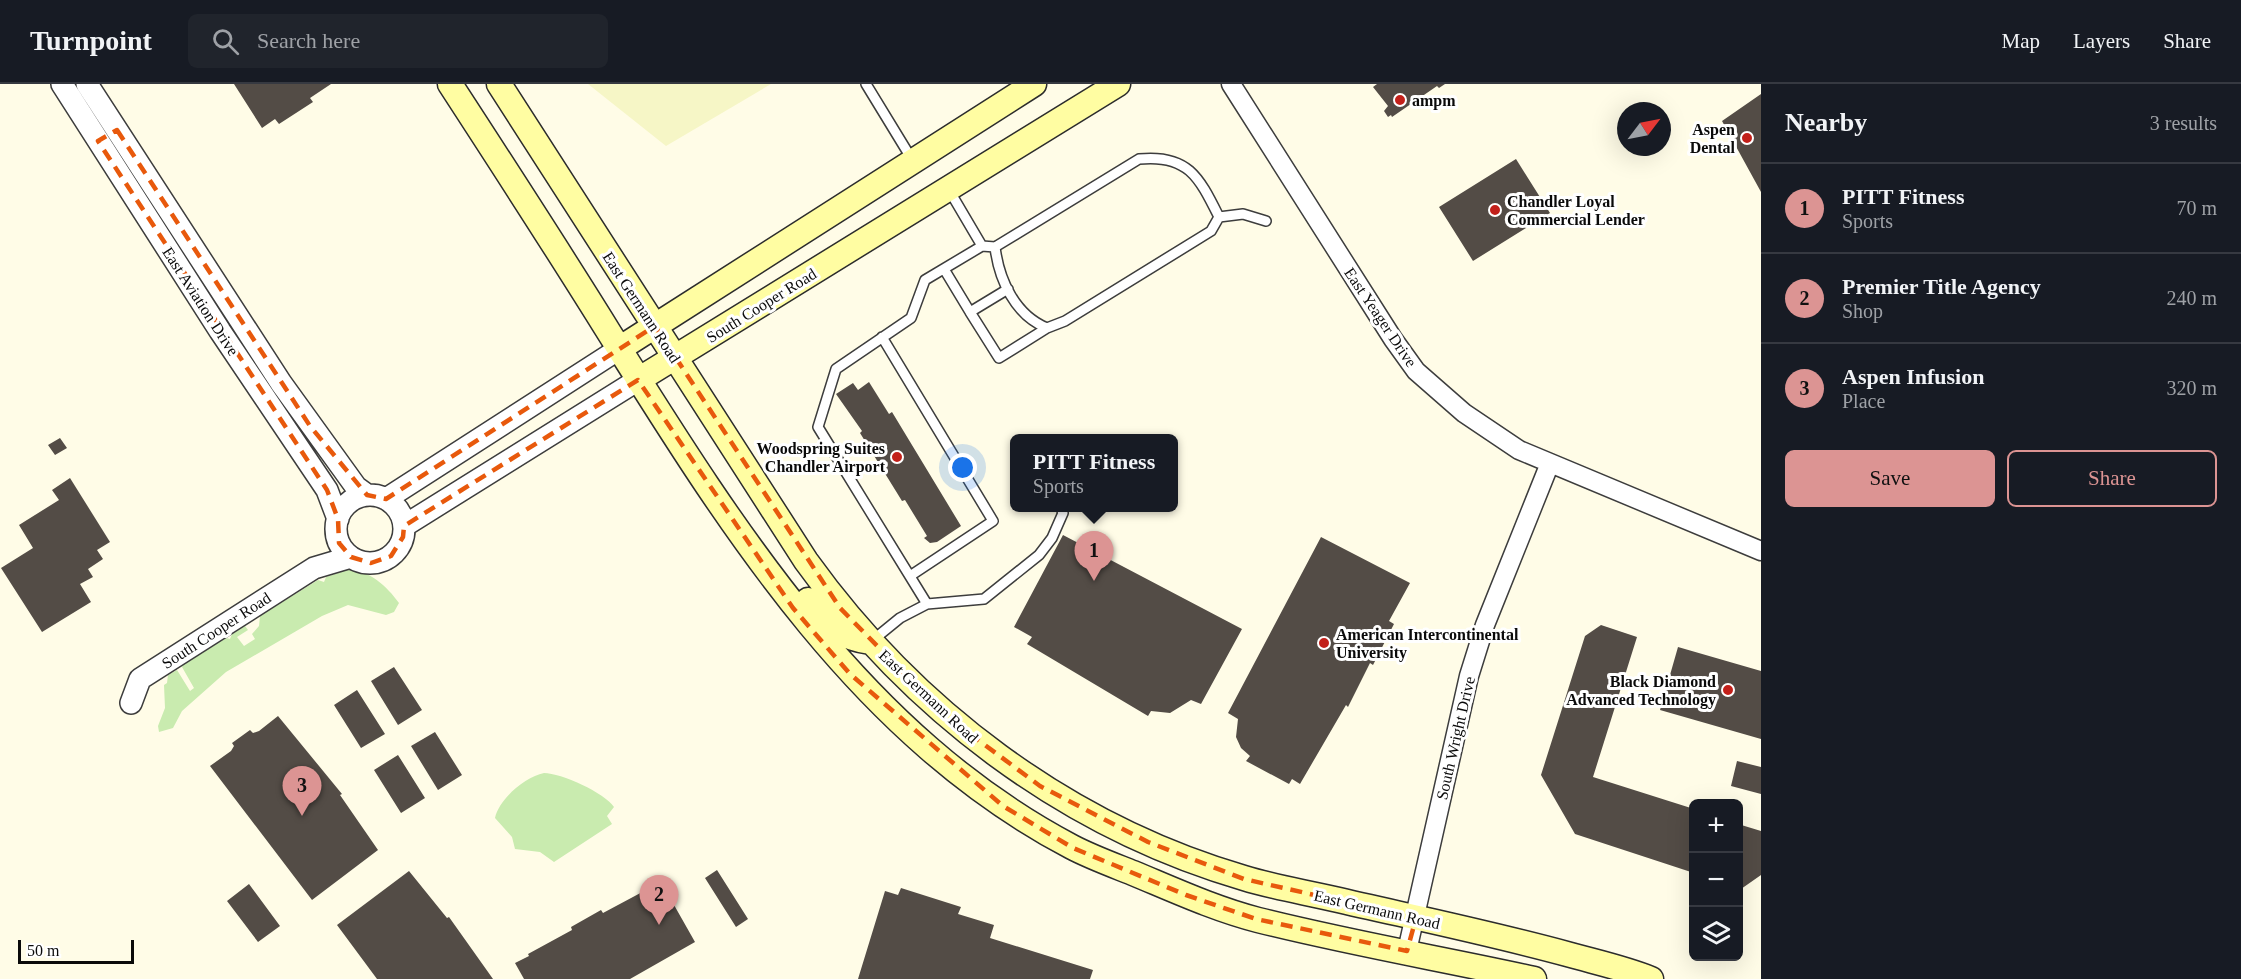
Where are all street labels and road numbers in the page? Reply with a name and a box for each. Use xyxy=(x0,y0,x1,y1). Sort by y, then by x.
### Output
street label: East Aviation Drive xyxy=(159,244,242,359)
street label: East Germann Road xyxy=(599,249,684,366)
street label: East Yeager Drive xyxy=(1340,264,1420,371)
street label: South Cooper Road xyxy=(703,265,820,347)
street label: South Cooper Road xyxy=(159,589,274,673)
street label: East Germann Road xyxy=(876,646,982,747)
street label: South Wright Drive xyxy=(1433,675,1479,802)
street label: East Germann Road xyxy=(1312,887,1442,932)

